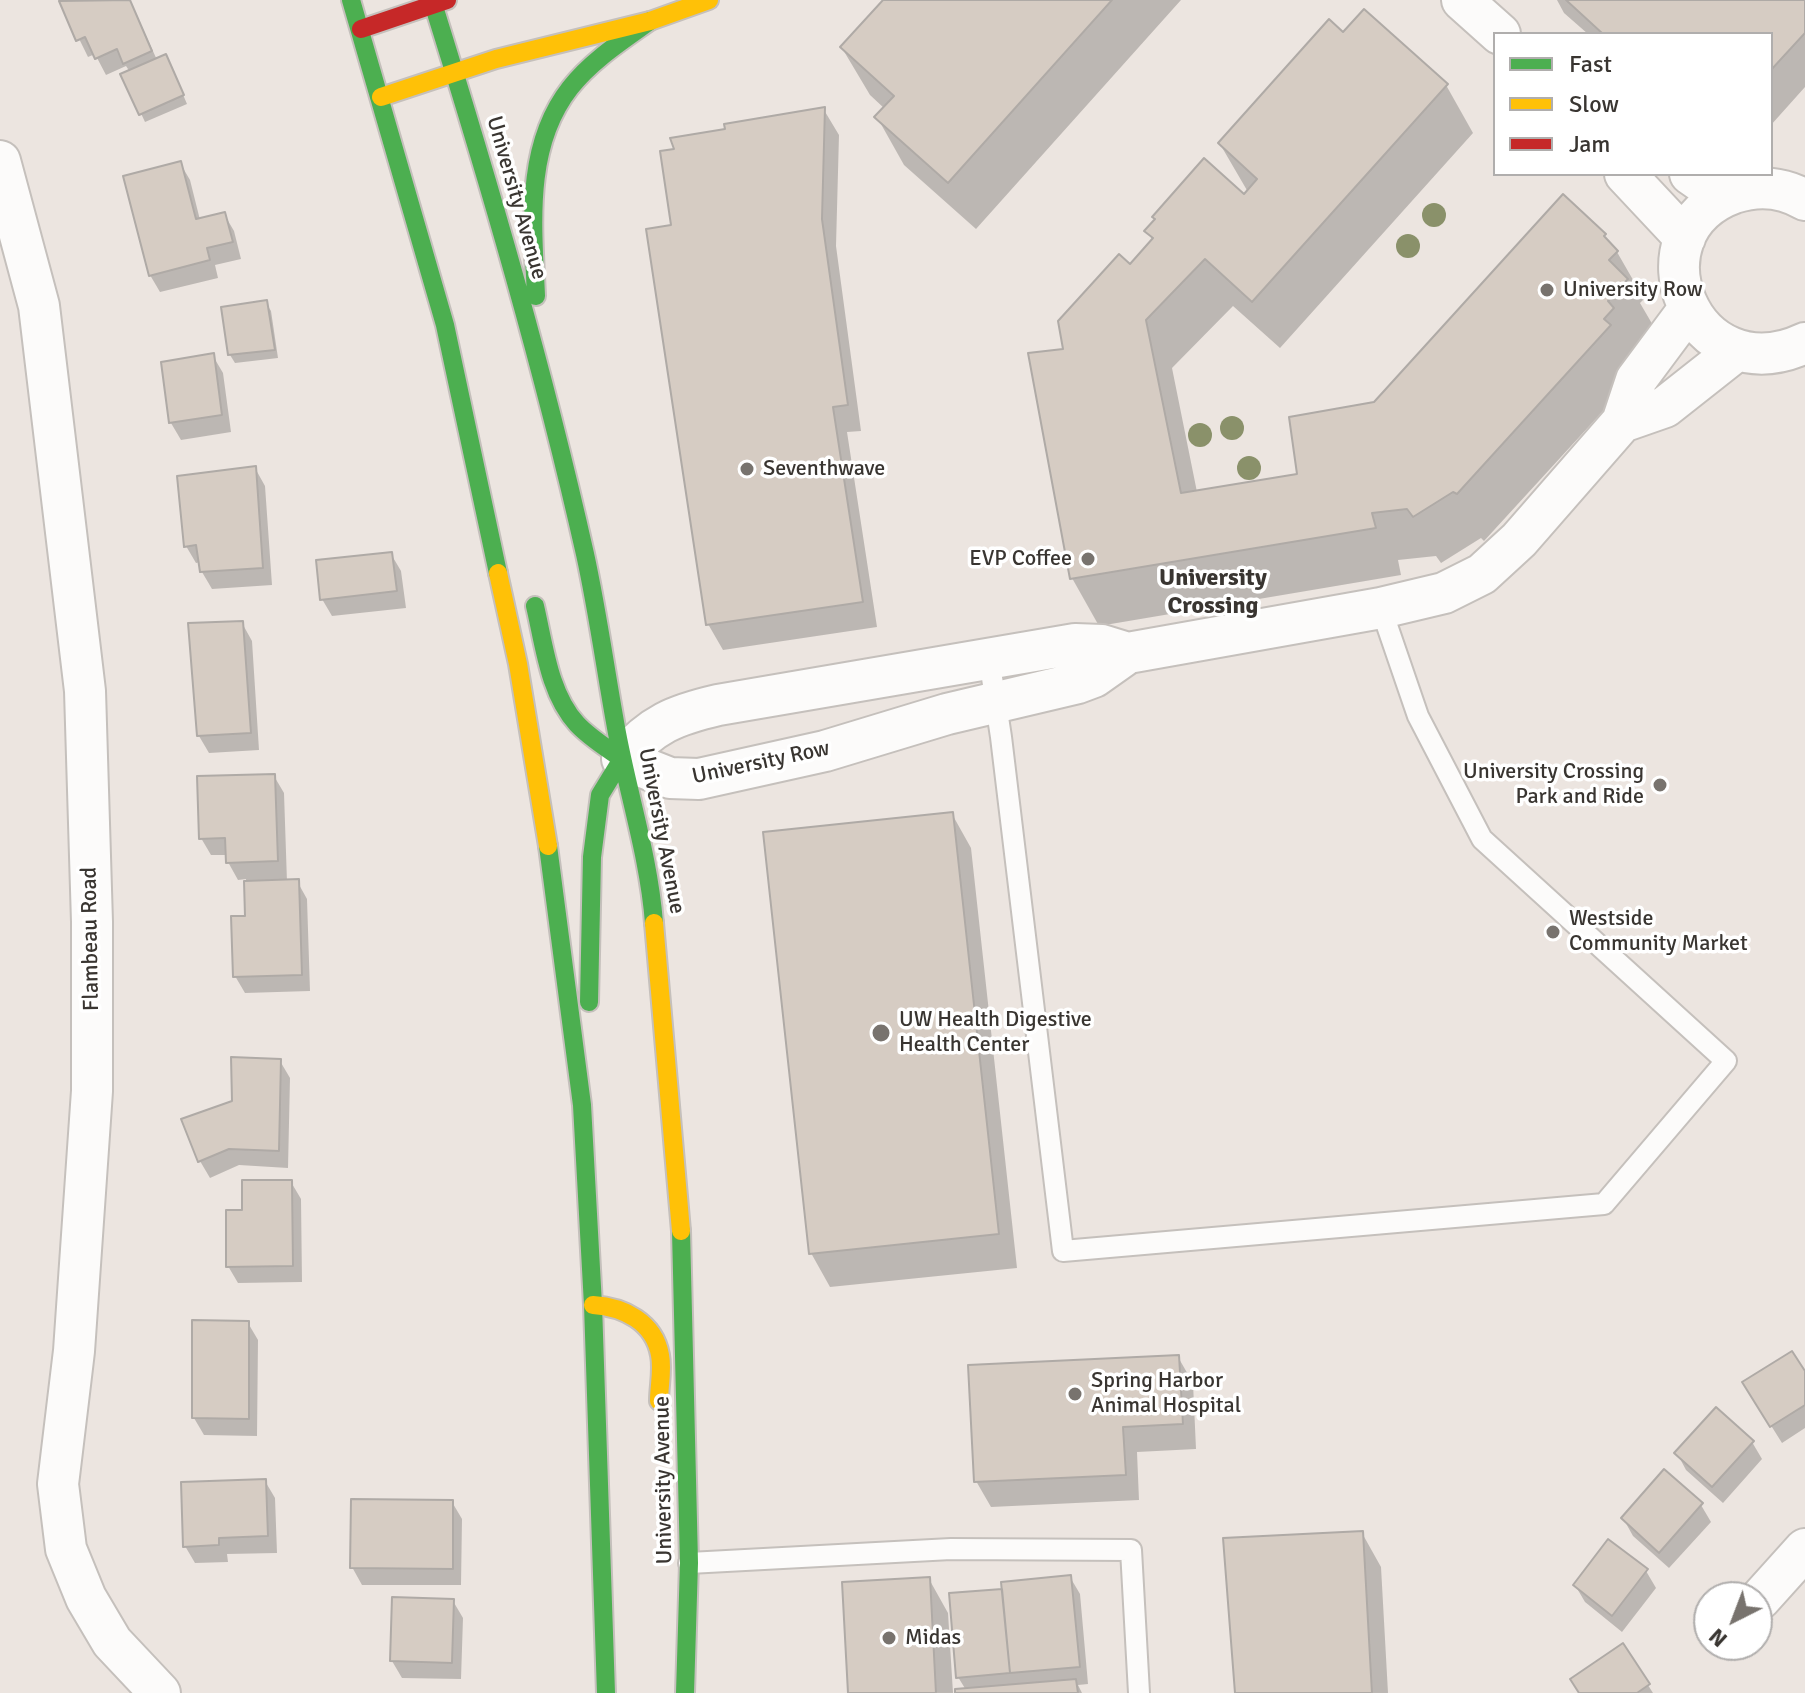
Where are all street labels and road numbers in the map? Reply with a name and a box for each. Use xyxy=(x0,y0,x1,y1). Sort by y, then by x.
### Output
street label: University Avenue xyxy=(480,113,552,283)
street label: University Row xyxy=(690,736,832,790)
street label: University Avenue xyxy=(632,746,690,916)
street label: Flambeau Road xyxy=(77,867,105,1011)
street label: University Avenue xyxy=(649,1396,679,1564)

